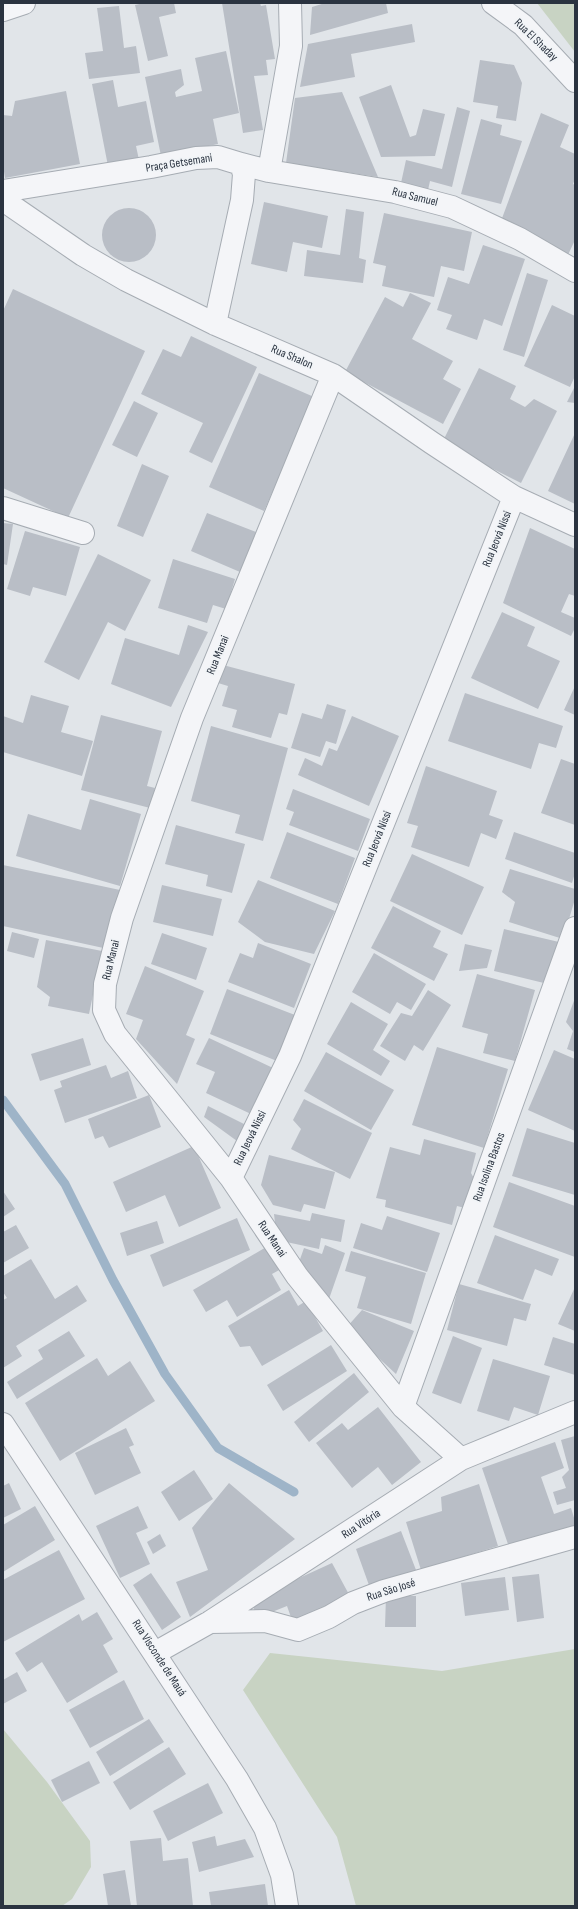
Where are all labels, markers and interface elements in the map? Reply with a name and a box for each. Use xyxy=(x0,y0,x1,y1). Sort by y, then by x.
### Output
street label: Rua El Shaday xyxy=(511,15,561,65)
street label: Praça Getsemani xyxy=(145,150,213,176)
street label: Rua Samuel xyxy=(391,184,439,210)
street label: Rua Shalon xyxy=(269,341,315,373)
street label: Rua Jeová Nissi xyxy=(479,509,515,569)
street label: Rua Manai xyxy=(203,633,233,677)
street label: Rua Jeová Nissi xyxy=(359,809,395,869)
street label: Rua Manai xyxy=(99,938,123,982)
street label: Rua Jeová Nissi xyxy=(230,1108,270,1168)
street label: Rua Isolina Bastos xyxy=(470,1130,508,1204)
street label: Rua Manai xyxy=(254,1218,290,1260)
street label: Rua Vitória xyxy=(339,1506,384,1542)
street label: Rua São José xyxy=(365,1575,417,1605)
street label: Rua Visconde de Mauá xyxy=(129,1617,190,1700)

